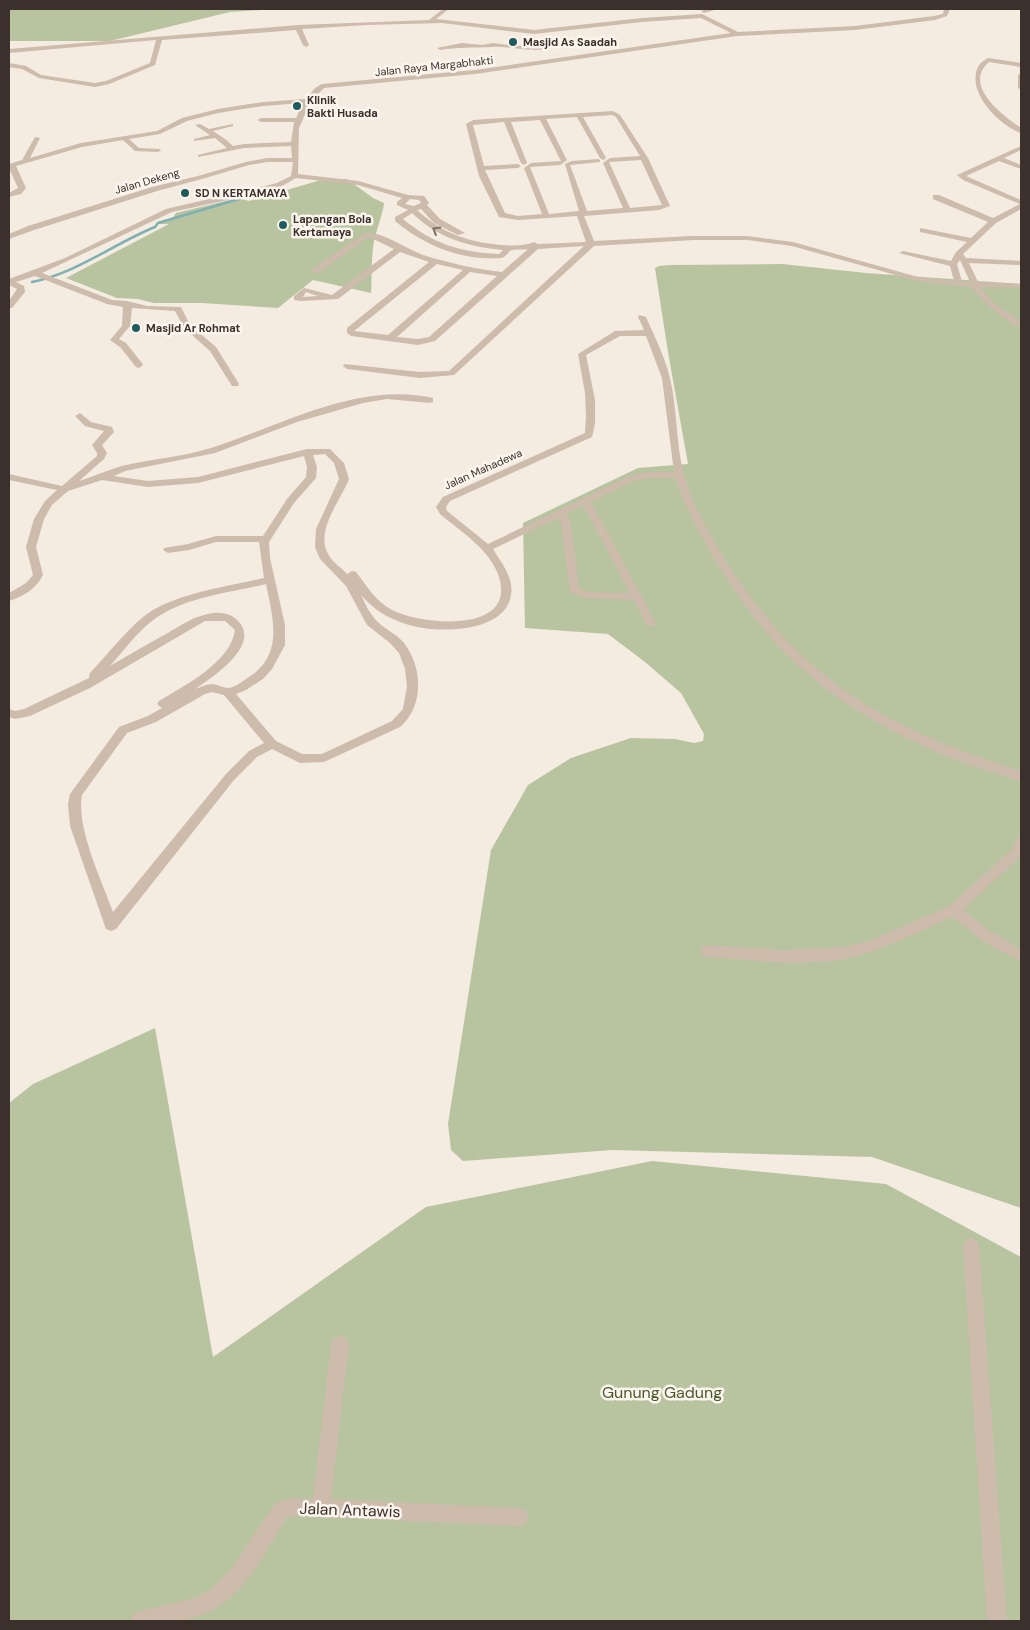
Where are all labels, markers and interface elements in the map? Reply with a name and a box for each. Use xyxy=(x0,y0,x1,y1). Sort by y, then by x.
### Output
place label: Masjid As Saadah xyxy=(523,35,617,49)
marker: Masjid As Saadah xyxy=(507,36,519,48)
street label: Jalan Raya Margabhakti xyxy=(374,53,494,79)
place label: Klinik Bakti Husada xyxy=(307,93,378,120)
marker: Klinik Bakti Husada xyxy=(291,100,303,112)
street label: Jalan Dekeng xyxy=(113,165,181,197)
place label: SD N KERTAMAYA xyxy=(195,186,287,200)
marker: SD N KERTAMAYA xyxy=(179,187,191,199)
place label: Lapangan Bola Kertamaya xyxy=(293,212,372,239)
marker: Lapangan Bola Kertamaya xyxy=(277,219,289,231)
one-way arrow xyxy=(433,227,442,237)
place label: Masjid Ar Rohmat xyxy=(146,321,241,335)
marker: Masjid Ar Rohmat xyxy=(130,322,142,334)
street label: Jalan Mahadewa xyxy=(442,446,524,492)
park label: Gunung Gadung xyxy=(602,1382,722,1403)
street label: Jalan Antawis xyxy=(299,1498,401,1522)

